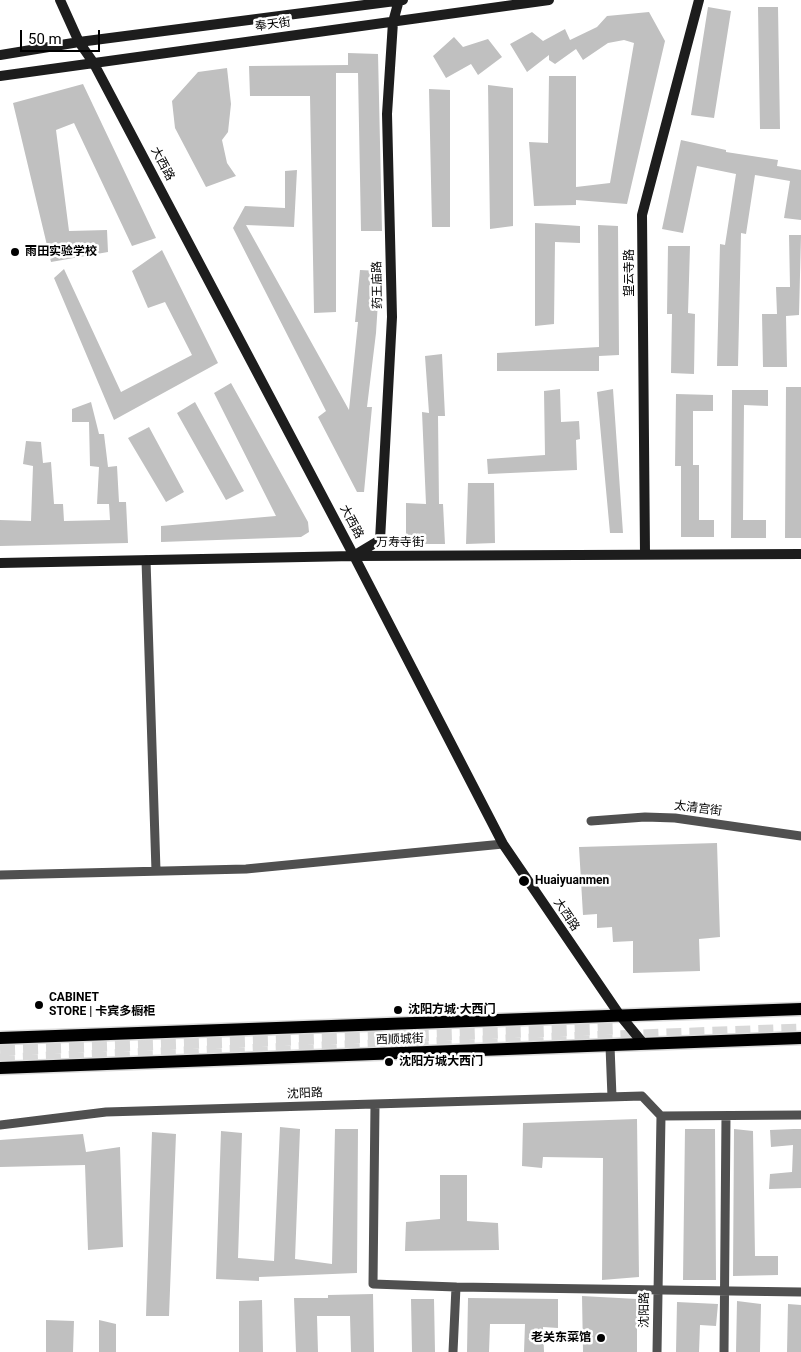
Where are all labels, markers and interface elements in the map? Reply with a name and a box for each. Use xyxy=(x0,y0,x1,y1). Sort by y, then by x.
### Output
street label: 奉天街 xyxy=(254,15,292,35)
scale bar xyxy=(22,20,102,52)
text: 50 m xyxy=(28,30,62,48)
street label: 大西路 xyxy=(147,145,177,183)
place label: 雨田实验学校 xyxy=(25,245,97,259)
marker: 雨田实验学校 xyxy=(9,246,21,258)
street label: 望云寺路 xyxy=(623,249,637,297)
street label: 药王庙路 xyxy=(370,261,386,309)
street label: 大西路 xyxy=(336,503,366,541)
street label: 万寿寺街 xyxy=(376,536,424,550)
street label: 太清宫街 xyxy=(673,799,723,819)
marker: Huaiyuanmen xyxy=(517,874,531,888)
place label: Huaiyuanmen xyxy=(535,874,609,888)
street label: 大西路 xyxy=(550,896,582,934)
place label: CABINET STORE | 卡宾多橱柜 xyxy=(49,991,155,1019)
marker: CABINET STORE | 卡宾多橱柜 xyxy=(33,999,45,1011)
place label: 沈阳方城·大西门 xyxy=(408,1003,496,1017)
marker: 沈阳方城·大西门 xyxy=(392,1004,404,1016)
street label: 西顺城街 xyxy=(376,1032,424,1048)
place label: 沈阳方城大西门 xyxy=(399,1055,483,1069)
marker: 沈阳方城大西门 xyxy=(383,1056,395,1068)
street label: 沈阳路 xyxy=(287,1086,323,1102)
street label: 沈阳路 xyxy=(637,1292,653,1328)
place label: 老关东菜馆 xyxy=(531,1331,591,1345)
marker: 老关东菜馆 xyxy=(595,1332,607,1344)

